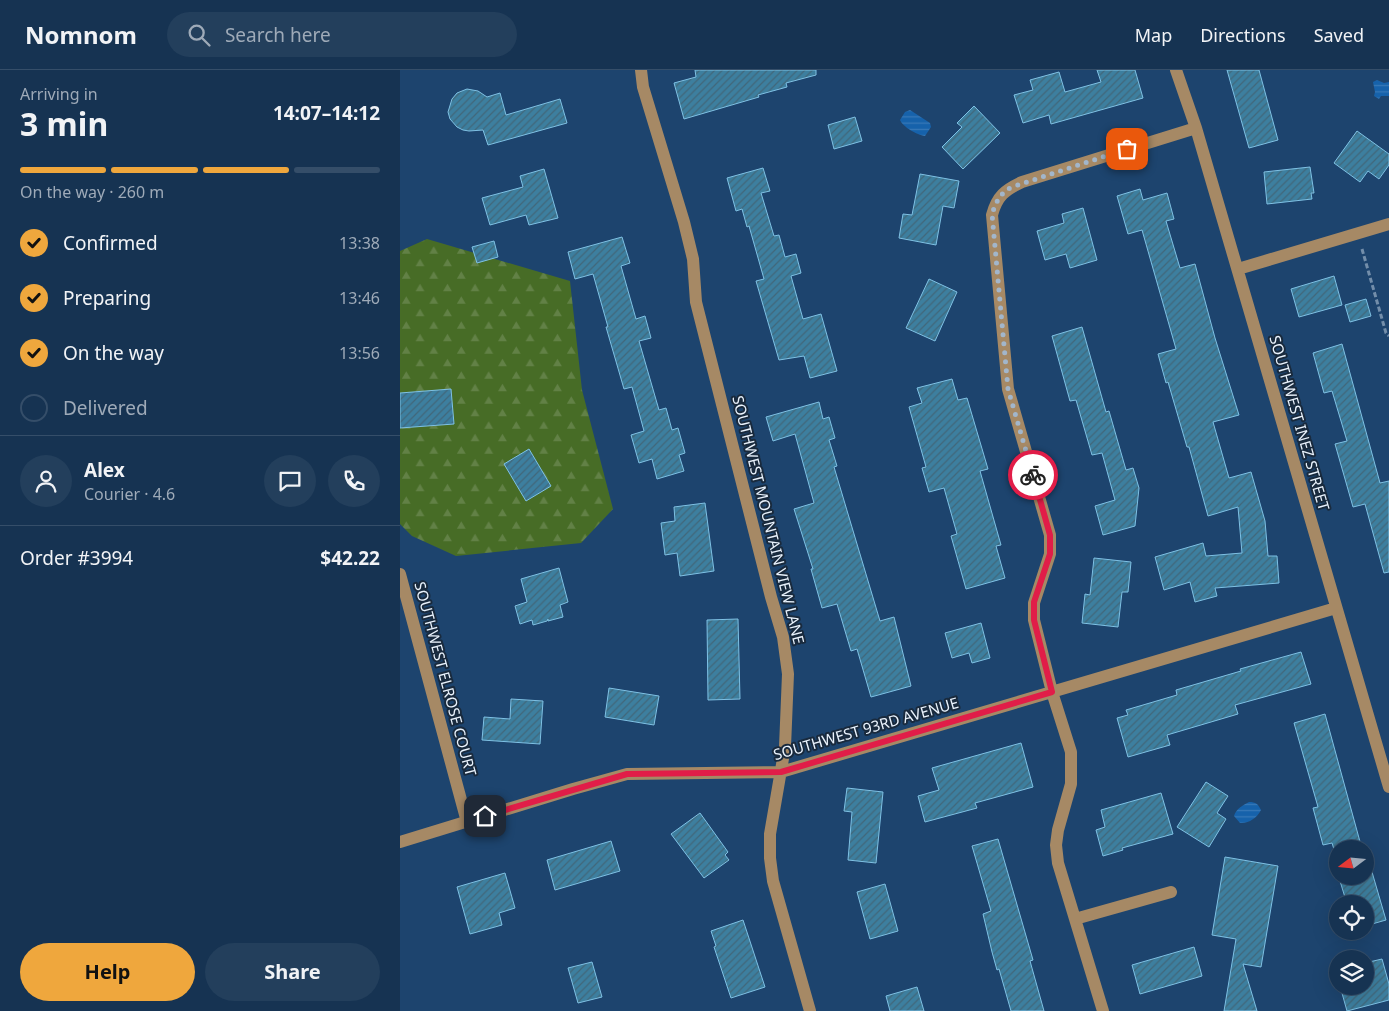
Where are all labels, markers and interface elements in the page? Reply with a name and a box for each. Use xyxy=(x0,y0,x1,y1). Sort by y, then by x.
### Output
search box xyxy=(167,12,517,57)
text: Nomnom xyxy=(25,18,137,51)
icon: search xyxy=(185,21,213,49)
text: Search here xyxy=(225,22,331,48)
text: Map xyxy=(1135,23,1172,47)
text: Directions xyxy=(1200,23,1286,47)
text: Saved xyxy=(1314,23,1364,47)
text: Arriving in xyxy=(20,83,98,105)
text: 14:07–14:12 xyxy=(273,100,380,126)
text: 3 min xyxy=(20,102,108,145)
pin xyxy=(1106,128,1148,170)
icon: bag xyxy=(1113,135,1141,163)
text: On the way · 260 m xyxy=(20,181,164,203)
icon: check xyxy=(20,229,48,257)
text: Confirmed xyxy=(63,230,158,256)
text: 13:38 xyxy=(339,232,380,254)
icon: check xyxy=(20,284,48,312)
text: Preparing xyxy=(63,285,151,311)
text: 13:46 xyxy=(339,287,380,309)
street label: SOUTHWEST INEZ STREET xyxy=(1265,333,1335,513)
icon: check xyxy=(20,339,48,367)
text: On the way xyxy=(63,340,164,366)
text: 13:56 xyxy=(339,342,380,364)
street label: SOUTHWEST MOUNTAIN VIEW LANE xyxy=(728,393,810,646)
text: Delivered xyxy=(63,395,148,421)
courier xyxy=(1008,450,1058,500)
button: person xyxy=(20,455,72,507)
button: chat xyxy=(264,455,316,507)
button: phone xyxy=(328,455,380,507)
text: Alex xyxy=(84,457,125,483)
icon: bike xyxy=(1019,461,1047,489)
text: Courier · 4.6 xyxy=(84,483,175,505)
text: Order #3994 xyxy=(20,545,133,571)
text: $42.22 xyxy=(320,545,380,571)
street label: SOUTHWEST ELROSE COURT xyxy=(410,579,482,779)
street label: SOUTHWEST 93RD AVENUE xyxy=(771,692,961,764)
pin xyxy=(464,795,506,837)
icon: home xyxy=(471,802,499,830)
north arrow xyxy=(1329,840,1374,885)
map controls xyxy=(1329,840,1374,995)
button: locate xyxy=(1329,895,1374,940)
button: Help xyxy=(20,943,195,1001)
button: Share xyxy=(205,943,380,1001)
button: layers xyxy=(1329,950,1374,995)

